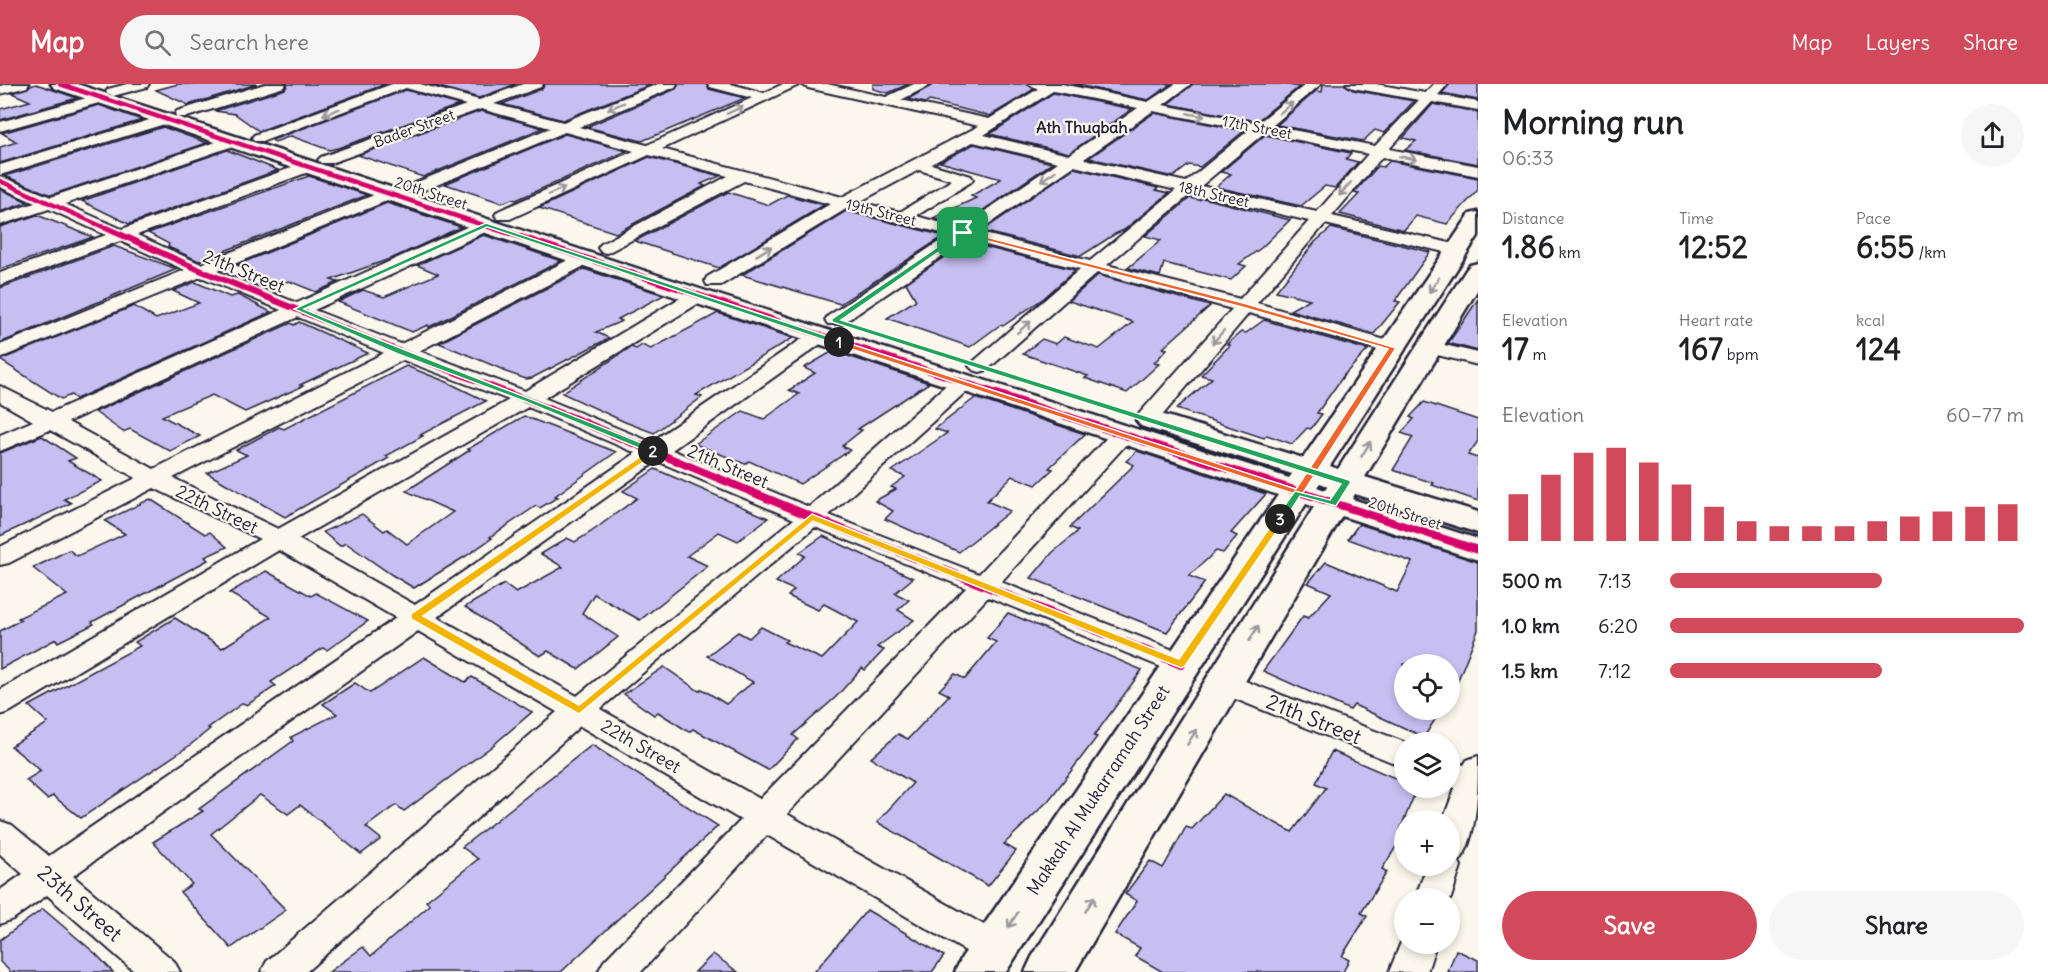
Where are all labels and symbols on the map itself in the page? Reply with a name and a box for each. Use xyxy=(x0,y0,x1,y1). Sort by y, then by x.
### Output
one-way arrow xyxy=(607,101,626,112)
one-way arrow xyxy=(1278,101,1293,115)
one-way arrow xyxy=(725,104,743,116)
street label: Bader Street xyxy=(371,105,457,151)
one-way arrow xyxy=(322,107,341,118)
one-way arrow xyxy=(1186,110,1206,121)
street label: 17th Street xyxy=(1221,111,1293,143)
district label: Ath Thuqbah xyxy=(1036,117,1128,138)
one-way arrow xyxy=(1398,153,1417,164)
one-way arrow xyxy=(1041,170,1057,182)
street label: 20th Street xyxy=(392,172,470,214)
street label: 18th Street xyxy=(1177,177,1251,211)
one-way arrow xyxy=(1338,181,1352,196)
one-way arrow xyxy=(548,185,566,197)
street label: 19th Street xyxy=(844,194,918,230)
pin xyxy=(937,207,988,258)
street label: 21th Street xyxy=(200,244,288,298)
one-way arrow xyxy=(755,245,772,257)
one-way arrow xyxy=(1428,276,1440,293)
one-way arrow xyxy=(1016,320,1031,334)
pin: 1 xyxy=(824,327,854,357)
one-way arrow xyxy=(1211,329,1225,344)
pin: 2 xyxy=(638,436,668,466)
street label: 21th Street xyxy=(684,439,772,493)
one-way arrow xyxy=(1361,441,1373,458)
street label: 22th Street xyxy=(172,479,262,539)
street label: 20th Street xyxy=(1366,492,1444,534)
pin: 3 xyxy=(1265,504,1295,534)
one-way arrow xyxy=(1249,625,1261,642)
street label: Makkah Al Mukarramah Street xyxy=(1021,681,1175,899)
street label: 21th Street xyxy=(1263,688,1365,750)
street label: 22th Street xyxy=(597,714,685,778)
one-way arrow xyxy=(1186,729,1198,746)
street label: 23th Street xyxy=(32,859,128,947)
one-way arrow xyxy=(1085,896,1097,913)
one-way arrow xyxy=(1007,911,1019,928)

